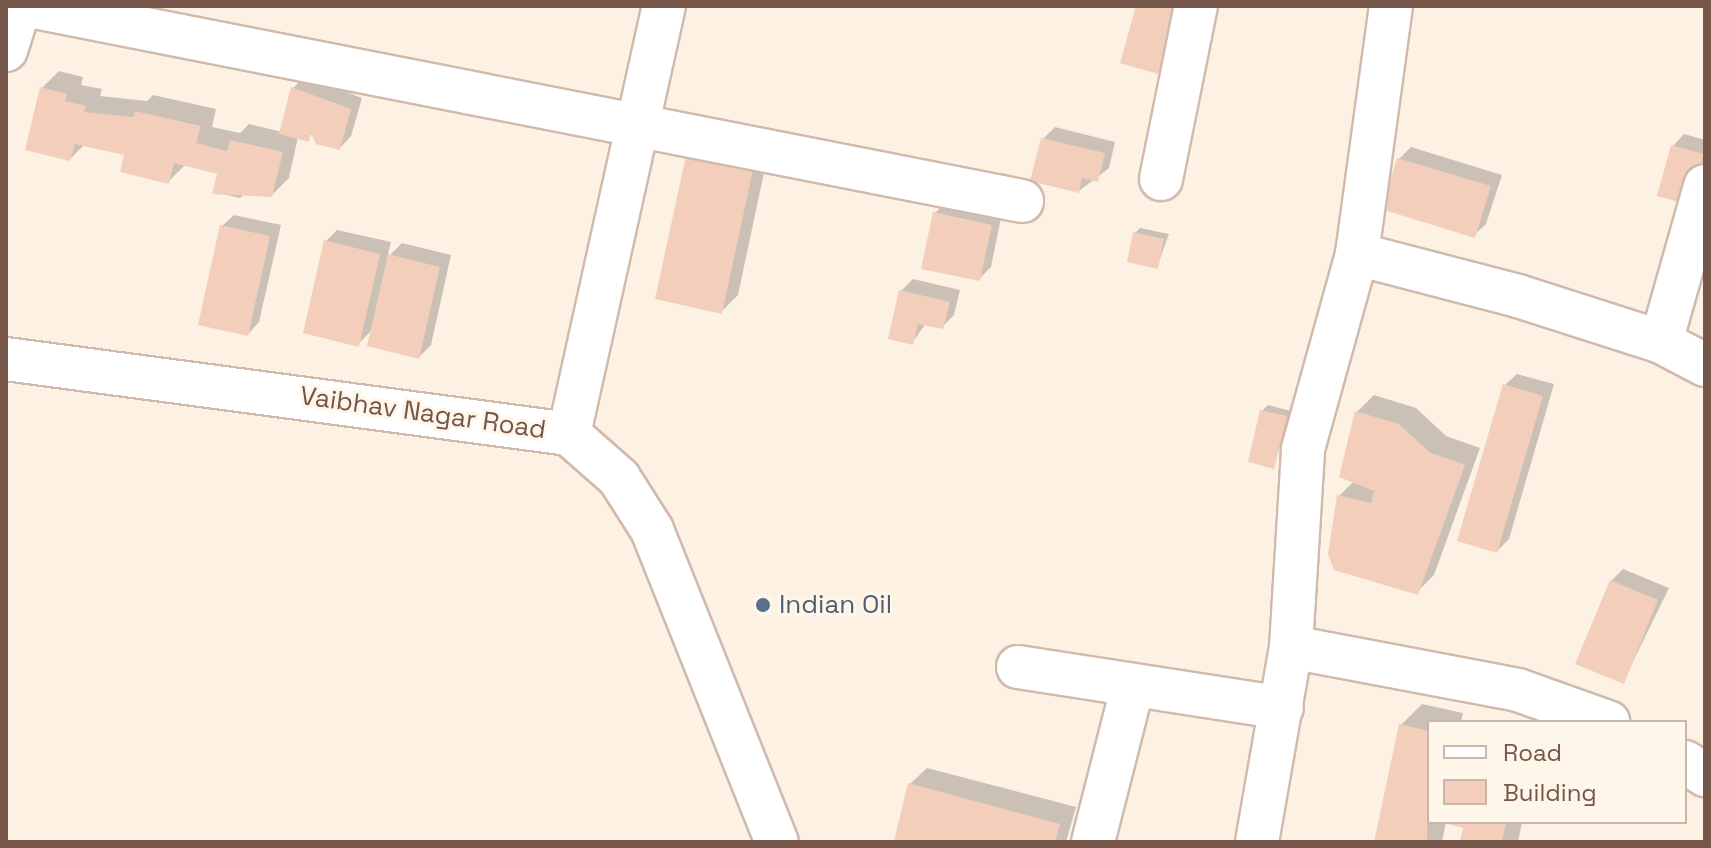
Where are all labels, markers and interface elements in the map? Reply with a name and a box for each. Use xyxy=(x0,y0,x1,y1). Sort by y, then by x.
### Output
street label: Vaibhav Nagar Road xyxy=(298,380,548,446)
place label: Indian Oil xyxy=(779,589,892,621)
marker: Indian Oil xyxy=(754,596,772,614)
legend xyxy=(1427,720,1687,824)
text: Road xyxy=(1503,737,1562,768)
text: Building xyxy=(1503,777,1597,808)

